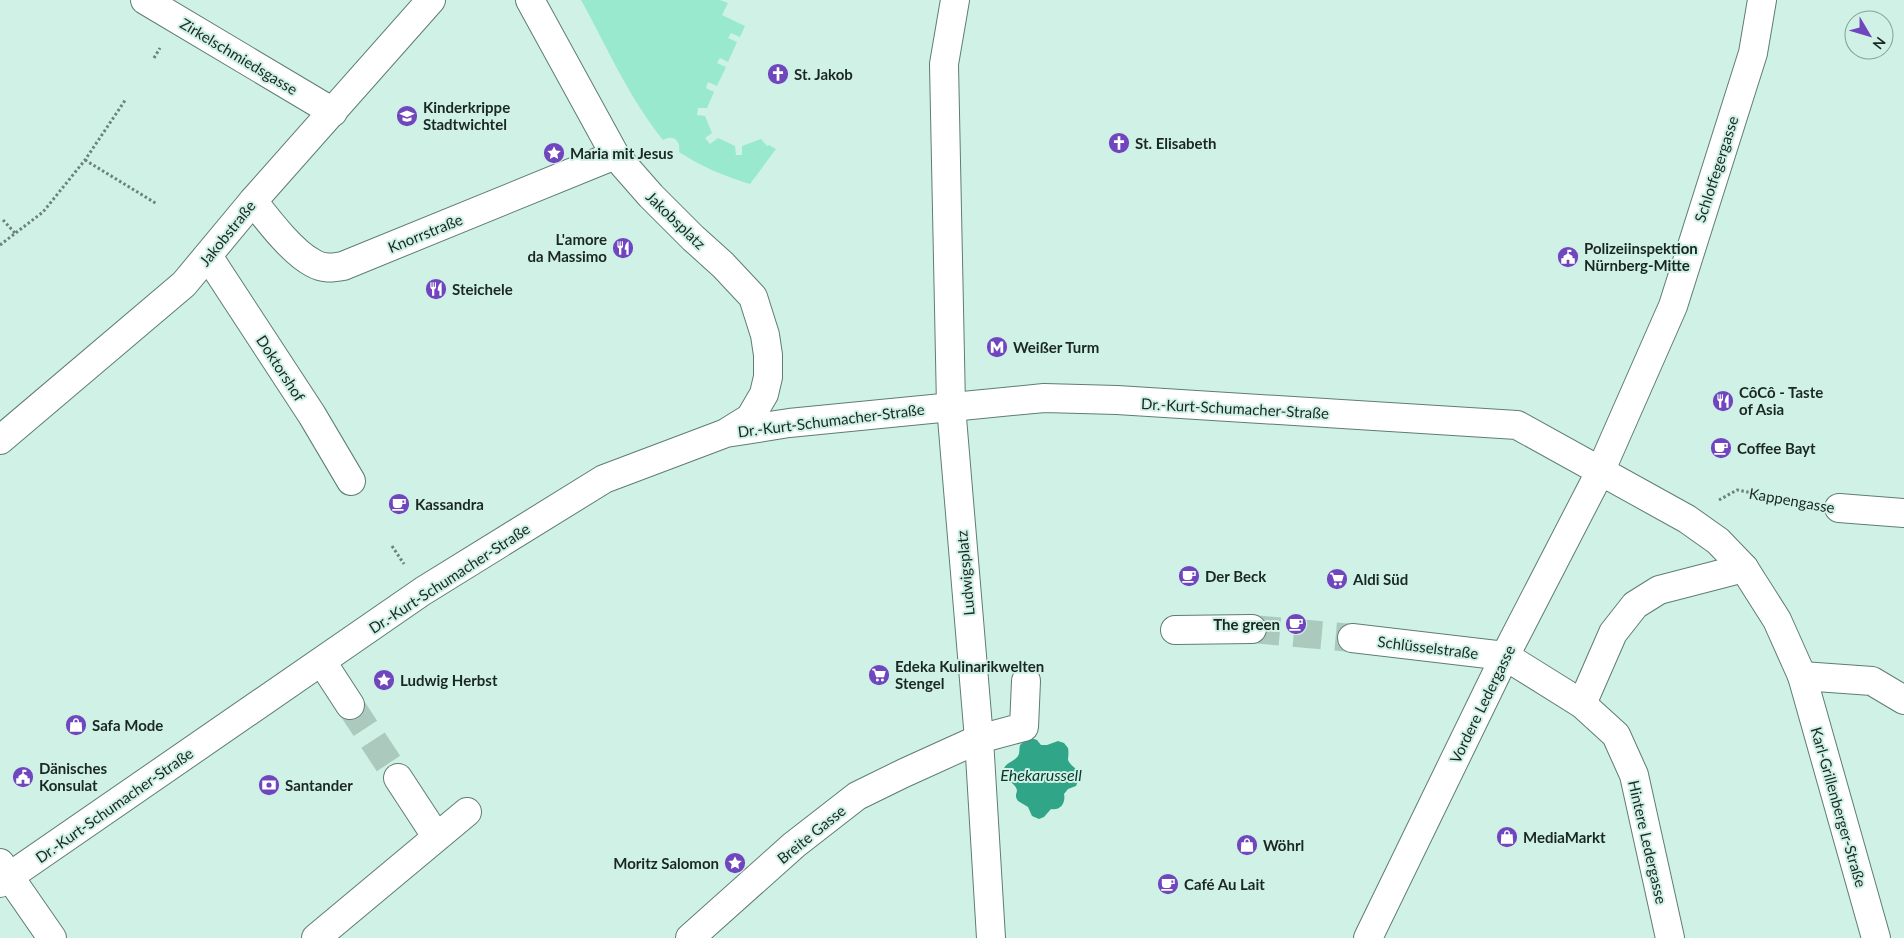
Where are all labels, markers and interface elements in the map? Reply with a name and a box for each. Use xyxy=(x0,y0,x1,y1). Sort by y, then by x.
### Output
north arrow xyxy=(1844,10,1894,60)
street label: Zirkelschmiedsgasse xyxy=(177,14,301,98)
text: N xyxy=(1870,34,1890,53)
church icon: St. Jakob xyxy=(766,62,790,86)
place label: St. Jakob xyxy=(794,65,853,83)
place label: Kinderkrippe Stadtwichtel xyxy=(423,98,510,133)
school or university icon: Kinderkrippe Stadtwichtel xyxy=(395,104,419,128)
street label: Schlotfegergasse xyxy=(1690,114,1742,224)
church icon: St. Elisabeth xyxy=(1107,131,1131,155)
place label: St. Elisabeth xyxy=(1135,134,1217,152)
place icon: Maria mit Jesus xyxy=(542,141,566,165)
place label: Maria mit Jesus xyxy=(570,144,674,162)
street label: Jakobsplatz xyxy=(643,187,710,253)
street label: Jakobstraße xyxy=(195,197,259,269)
street label: Knorrstraße xyxy=(385,210,465,256)
place label: L'amore da Massimo xyxy=(527,230,607,265)
restaurant icon: L'amore da Massimo xyxy=(611,236,635,260)
place label: Polizeiinspektion Nürnberg-Mitte xyxy=(1584,239,1698,274)
public building icon: Polizeiinspektion Nürnberg-Mitte xyxy=(1556,245,1580,269)
restaurant icon: Steichele xyxy=(424,277,448,301)
place label: Steichele xyxy=(452,280,513,298)
street label: Doktorshof xyxy=(253,332,309,405)
metro station icon: Weißer Turm xyxy=(985,335,1009,359)
place label: Weißer Turm xyxy=(1013,338,1099,356)
place label: CôCô - Taste of Asia xyxy=(1739,383,1823,418)
restaurant icon: CôCô - Taste of Asia xyxy=(1711,389,1735,413)
street label: Dr.-Kurt-Schumacher-Straße xyxy=(1141,394,1329,422)
street label: Dr.-Kurt-Schumacher-Straße xyxy=(737,400,926,440)
cafe icon: Coffee Bayt xyxy=(1709,436,1733,460)
place label: Coffee Bayt xyxy=(1737,439,1816,457)
street label: Kappengasse xyxy=(1748,484,1836,516)
cafe icon: Kassandra xyxy=(387,492,411,516)
place label: Kassandra xyxy=(415,495,484,513)
street label: Dr.-Kurt-Schumacher-Straße xyxy=(365,519,533,637)
street label: Ludwigsplatz xyxy=(952,530,978,616)
cafe icon: Der Beck xyxy=(1177,564,1201,588)
place label: Der Beck xyxy=(1205,567,1267,585)
supermarket icon: Aldi Süd xyxy=(1325,567,1349,591)
place label: Aldi Süd xyxy=(1352,570,1408,588)
cafe icon: The green xyxy=(1284,612,1308,636)
place label: The green xyxy=(1213,615,1280,633)
street label: Schlüsselstraße xyxy=(1377,632,1479,662)
street label: Vordere Ledergasse xyxy=(1446,642,1518,766)
place label: Edeka Kulinarikwelten Stengel xyxy=(895,657,1044,692)
supermarket icon: Edeka Kulinarikwelten Stengel xyxy=(867,663,891,687)
place icon: Ludwig Herbst xyxy=(372,668,396,692)
place label: Ludwig Herbst xyxy=(400,671,498,689)
shop icon: Safa Mode xyxy=(64,713,88,737)
place label: Safa Mode xyxy=(92,716,163,734)
street label: Karl-Grillenberger-Straße xyxy=(1808,725,1871,889)
street label: Dr.-Kurt-Schumacher-Straße xyxy=(32,744,196,866)
place label: Dänisches Konsulat xyxy=(39,759,107,794)
public building icon: Dänisches Konsulat xyxy=(11,765,35,789)
water label: Ehekarussell xyxy=(1000,765,1082,784)
bank icon: Santander xyxy=(257,773,281,797)
place label: Santander xyxy=(285,776,353,794)
street label: Hintere Ledergasse xyxy=(1625,778,1671,906)
street label: Breite Gasse xyxy=(773,801,849,867)
shop icon: MediaMarkt xyxy=(1495,825,1519,849)
place label: MediaMarkt xyxy=(1523,828,1606,846)
shop icon: Wöhrl xyxy=(1235,833,1259,857)
place label: Wöhrl xyxy=(1263,836,1304,854)
place icon: Moritz Salomon xyxy=(723,851,747,875)
place label: Moritz Salomon xyxy=(613,854,719,872)
cafe icon: Café Au Lait xyxy=(1156,872,1180,896)
place label: Café Au Lait xyxy=(1184,875,1265,893)

